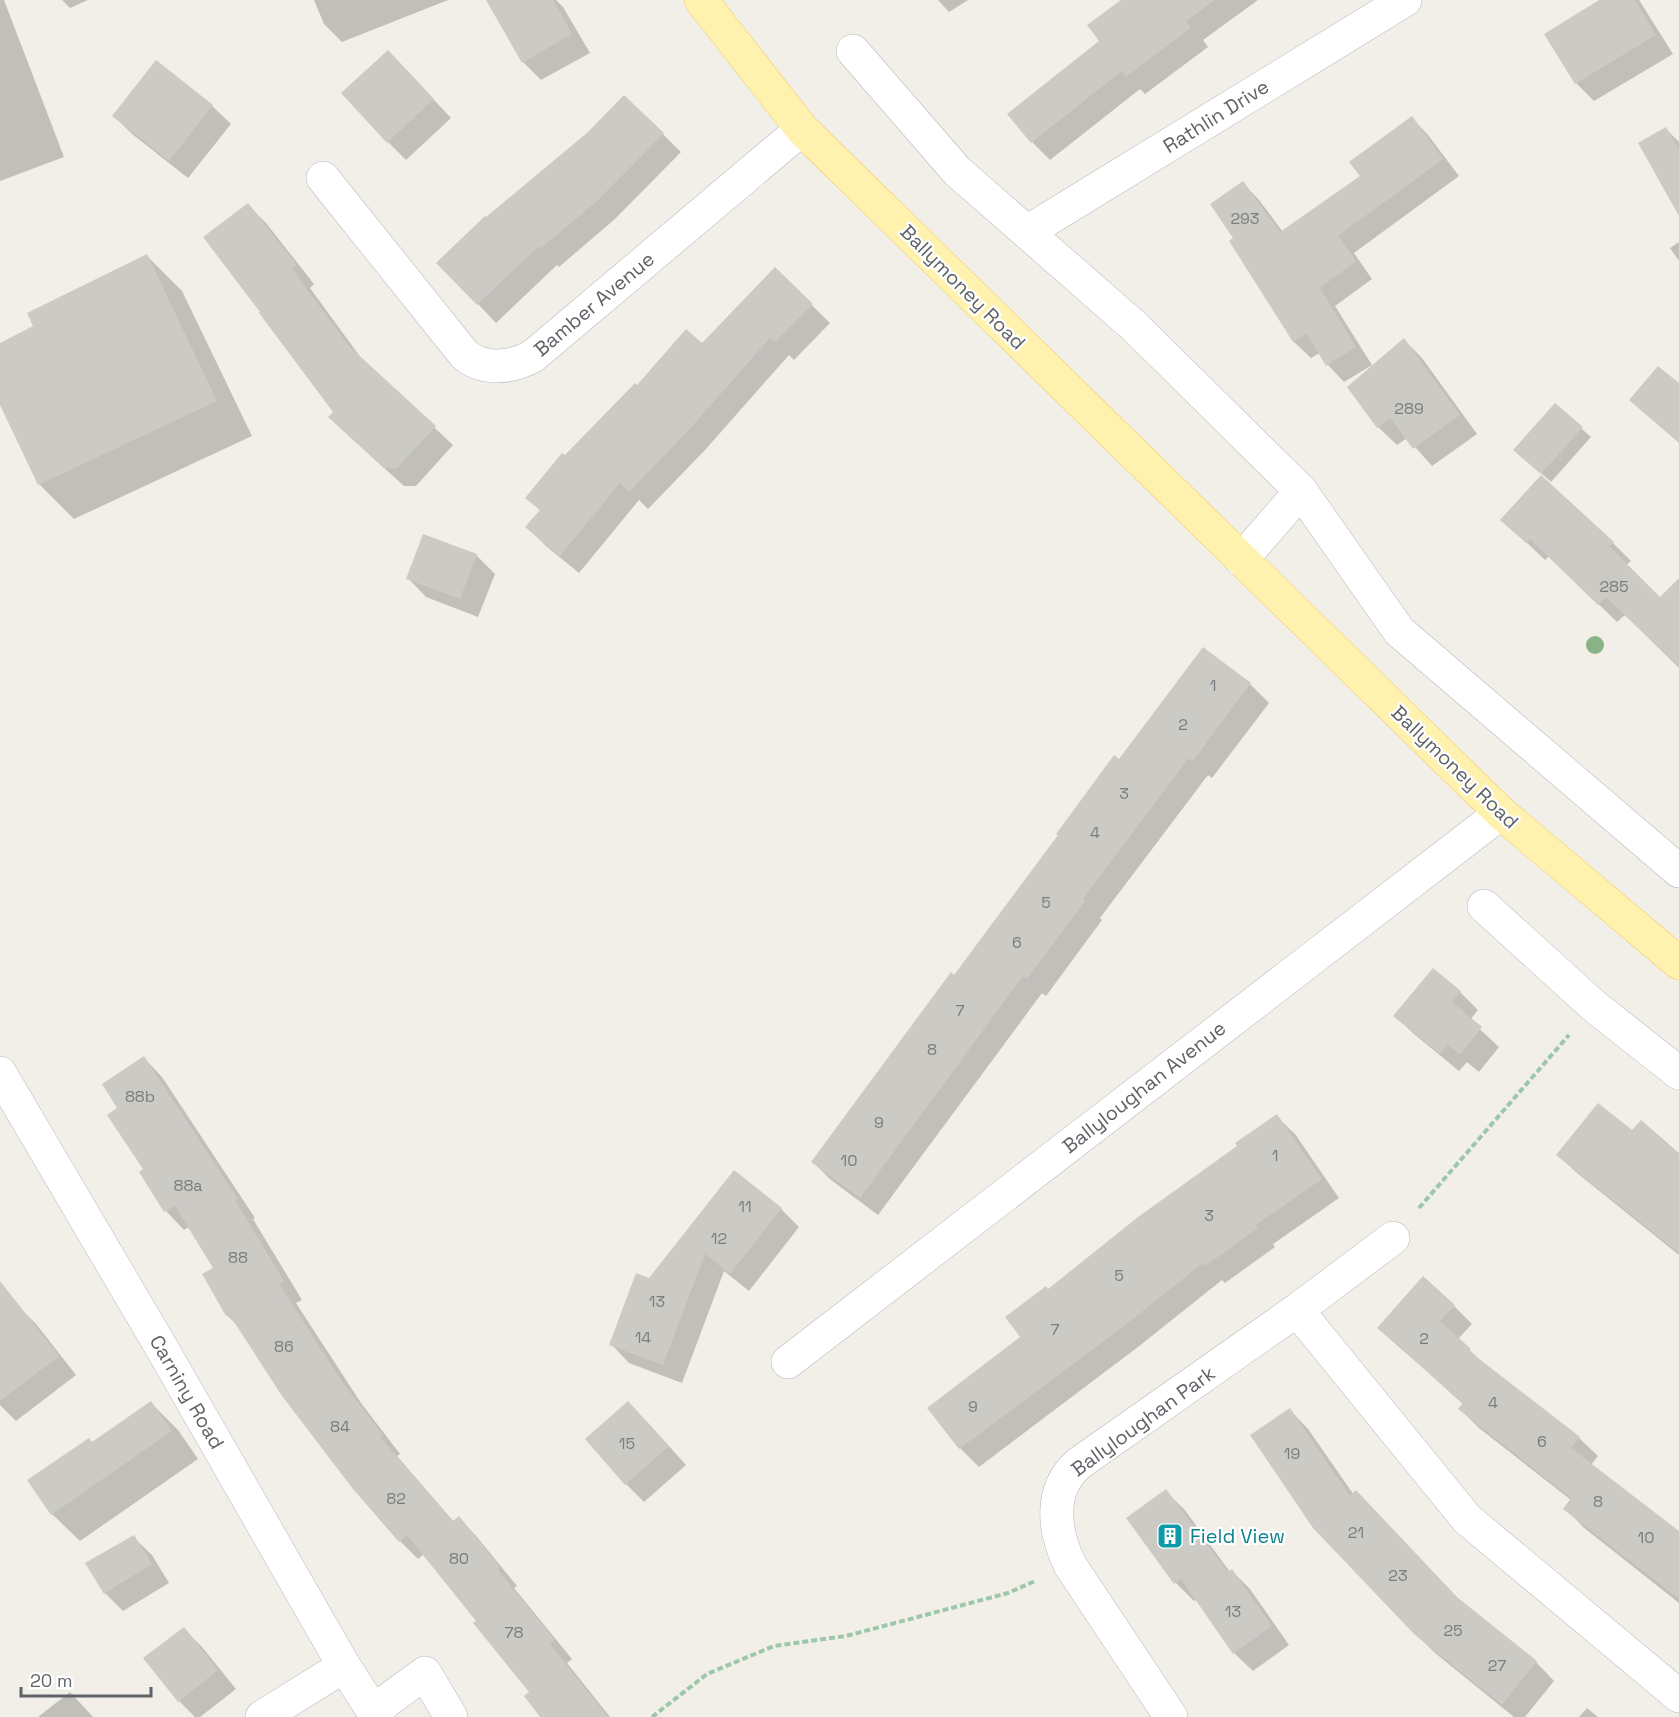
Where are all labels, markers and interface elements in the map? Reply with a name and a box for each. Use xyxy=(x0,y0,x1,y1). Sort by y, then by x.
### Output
street label: Rathlin Drive xyxy=(1158,73,1274,159)
house number: 293 xyxy=(1230,208,1260,229)
street label: Ballymoney Road xyxy=(895,219,1031,355)
street label: Bamber Avenue xyxy=(528,246,660,362)
house number: 289 xyxy=(1394,398,1424,419)
house number: 285 xyxy=(1599,576,1629,597)
house number: 1 xyxy=(1210,675,1216,696)
street label: Ballymoney Road xyxy=(1386,700,1524,834)
house number: 2 xyxy=(1178,714,1188,735)
house number: 3 xyxy=(1119,783,1129,804)
house number: 4 xyxy=(1090,822,1100,843)
house number: 5 xyxy=(1041,892,1051,913)
house number: 6 xyxy=(1012,932,1022,953)
house number: 7 xyxy=(955,1000,965,1021)
street label: Ballyloughan Avenue xyxy=(1057,1015,1231,1159)
house number: 8 xyxy=(927,1039,937,1060)
house number: 88b xyxy=(125,1086,155,1107)
house number: 9 xyxy=(874,1112,884,1133)
house number: 1 xyxy=(1272,1145,1278,1166)
house number: 10 xyxy=(841,1150,857,1171)
house number: 88a xyxy=(173,1175,203,1196)
house number: 11 xyxy=(738,1196,752,1217)
house number: 3 xyxy=(1204,1205,1214,1226)
house number: 12 xyxy=(711,1228,727,1249)
house number: 88 xyxy=(228,1247,248,1268)
house number: 5 xyxy=(1114,1265,1124,1286)
house number: 13 xyxy=(649,1291,665,1312)
house number: 7 xyxy=(1050,1319,1060,1340)
house number: 14 xyxy=(635,1327,651,1348)
house number: 2 xyxy=(1419,1328,1429,1349)
street label: Carniny Road xyxy=(144,1330,230,1454)
house number: 86 xyxy=(274,1336,294,1357)
street label: Ballyloughan Park xyxy=(1066,1360,1220,1482)
house number: 4 xyxy=(1488,1392,1498,1413)
house number: 9 xyxy=(968,1396,978,1417)
house number: 84 xyxy=(330,1416,350,1437)
house number: 6 xyxy=(1537,1431,1547,1452)
house number: 15 xyxy=(619,1433,635,1454)
house number: 19 xyxy=(1284,1443,1300,1464)
house number: 82 xyxy=(386,1488,406,1509)
house number: 8 xyxy=(1593,1491,1603,1512)
building icon: Field View xyxy=(1155,1521,1185,1551)
house number: 21 xyxy=(1348,1522,1364,1543)
place label: Field View xyxy=(1190,1523,1285,1549)
house number: 10 xyxy=(1638,1527,1654,1548)
house number: 80 xyxy=(449,1548,469,1569)
house number: 23 xyxy=(1388,1565,1408,1586)
house number: 13 xyxy=(1225,1601,1241,1622)
house number: 25 xyxy=(1443,1620,1463,1641)
house number: 78 xyxy=(505,1622,524,1643)
house number: 27 xyxy=(1488,1655,1506,1676)
scale bar xyxy=(21,1660,152,1698)
text: 20 m xyxy=(30,1669,73,1692)

